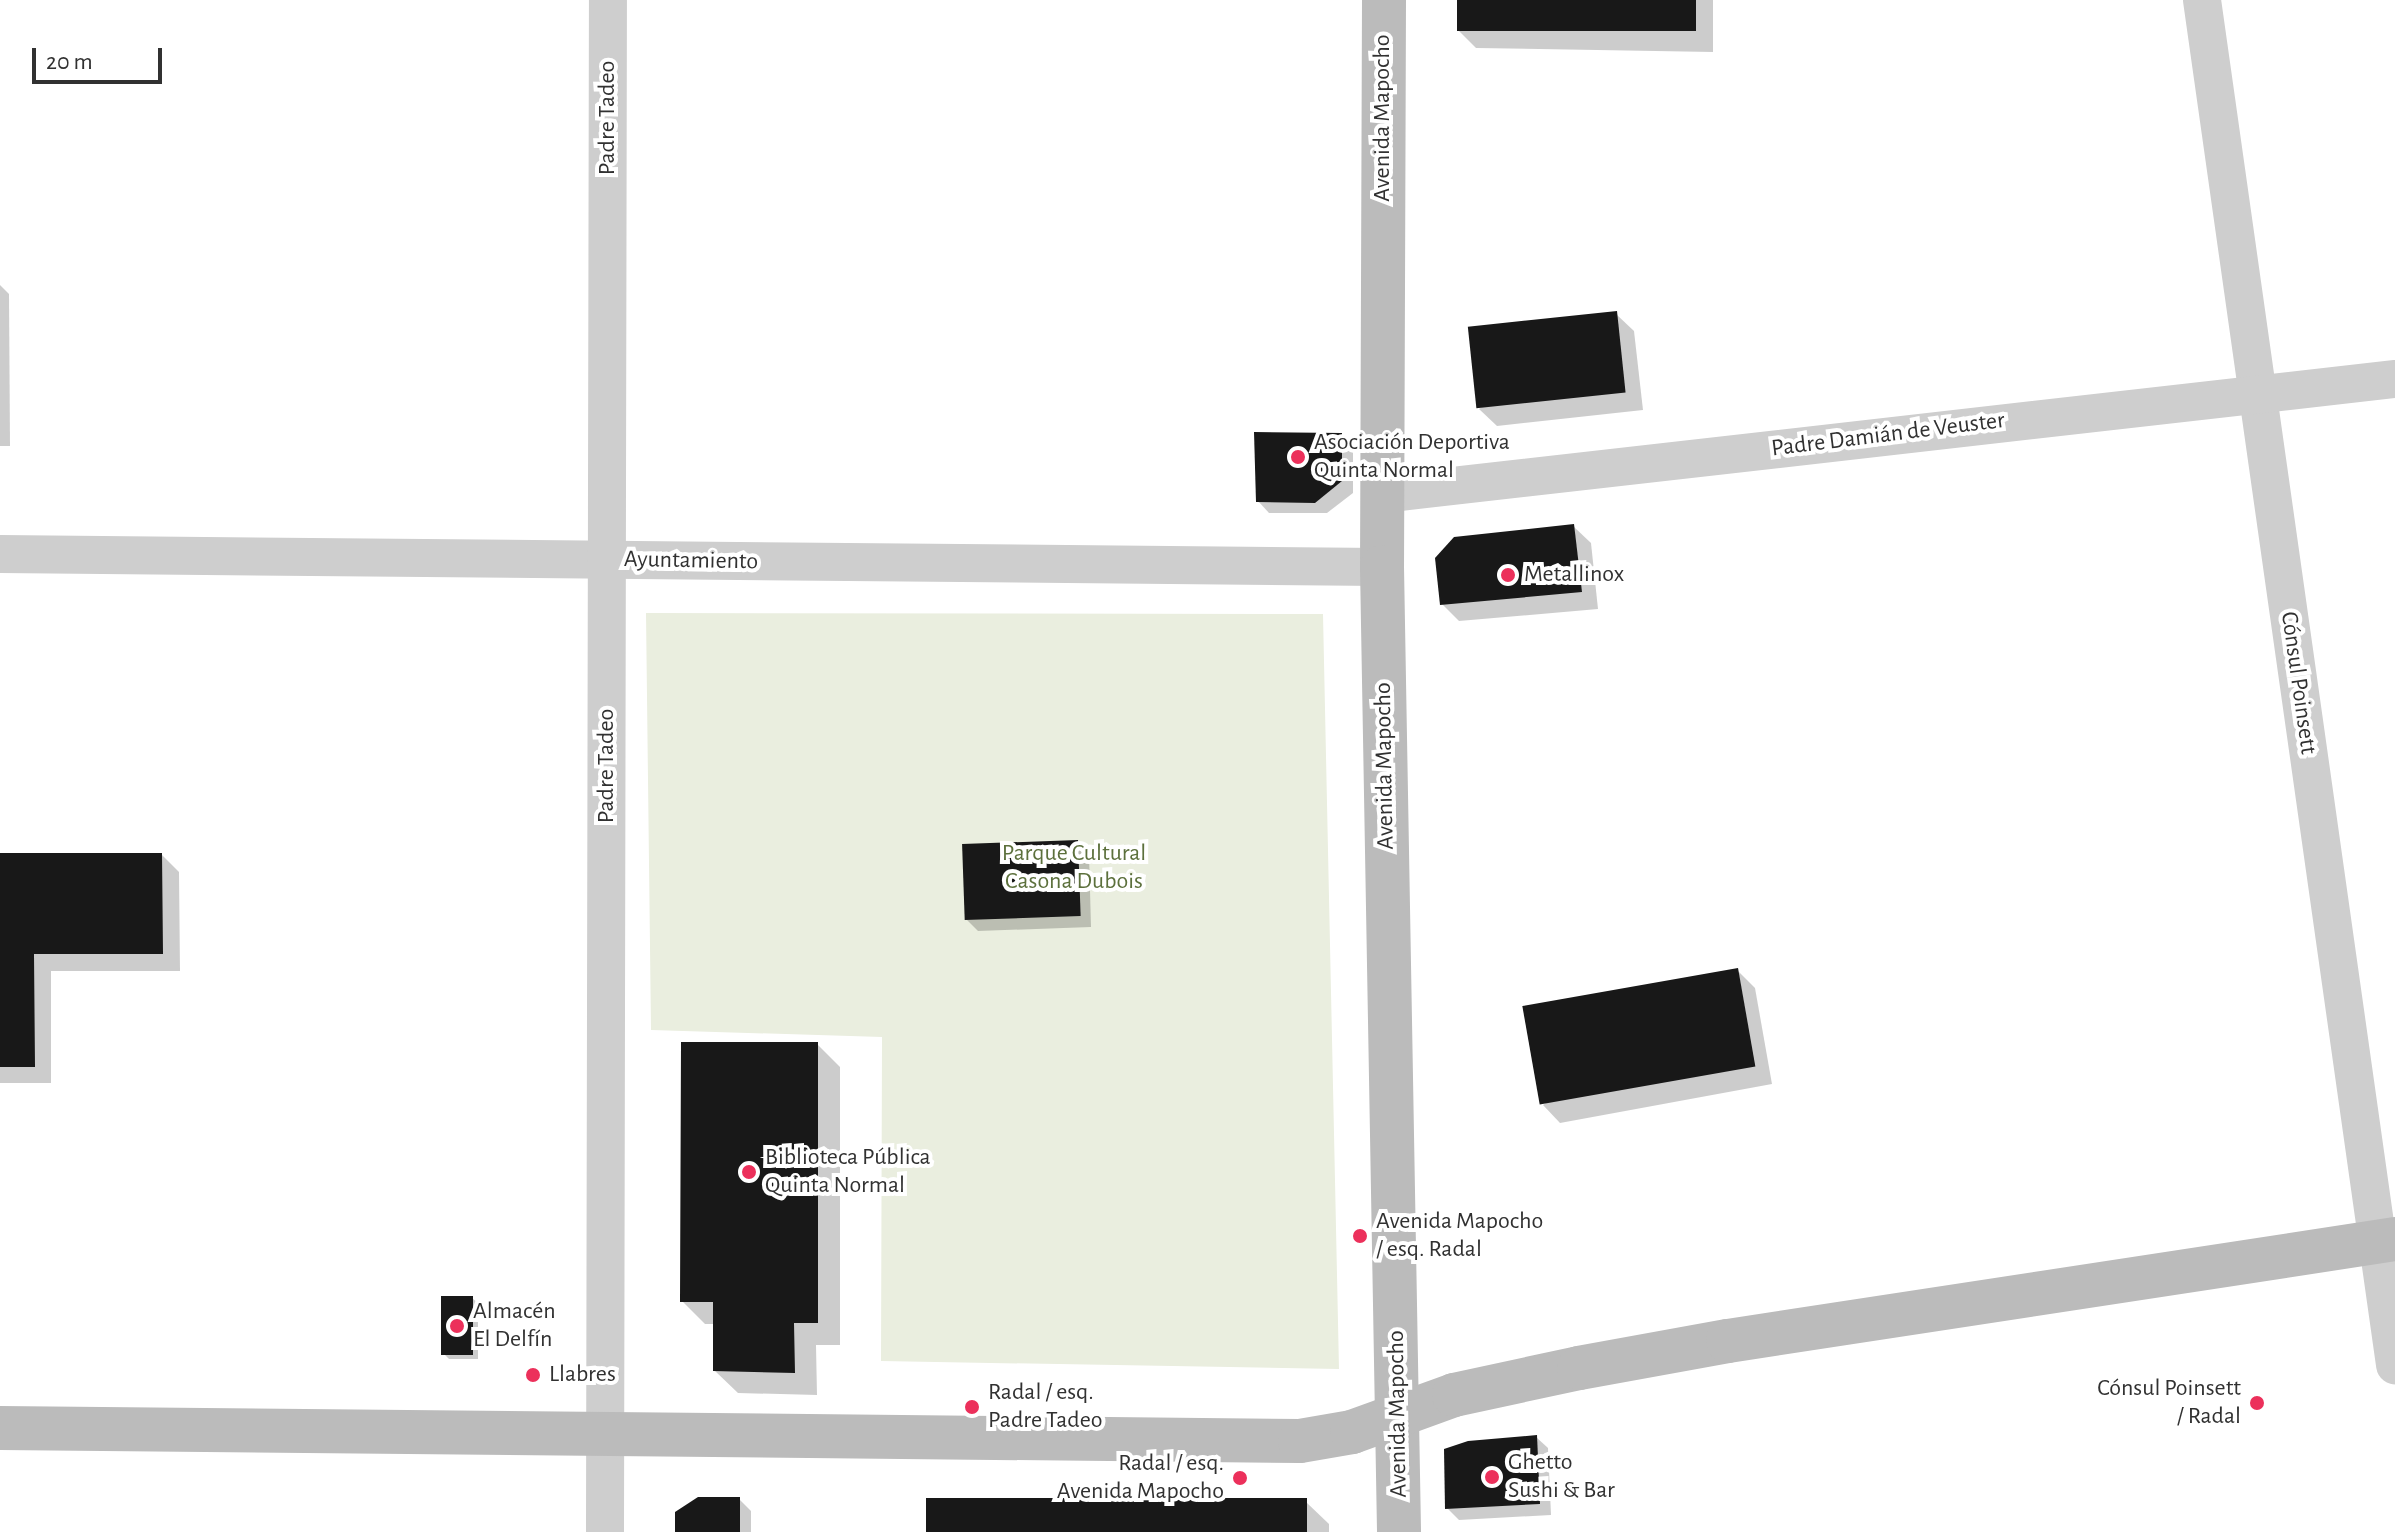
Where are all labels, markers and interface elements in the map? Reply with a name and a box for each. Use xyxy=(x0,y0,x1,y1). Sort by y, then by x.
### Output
scale bar xyxy=(36,32,166,82)
street label: Avenida Mapocho xyxy=(1369,34,1397,202)
text: 20 m xyxy=(46,50,93,74)
street label: Padre Tadeo xyxy=(594,61,622,175)
street label: Padre Damián de Veuster xyxy=(1770,406,2006,464)
place label: Asociación Deportiva Quinta Normal xyxy=(1314,429,1510,485)
marker: Asociación Deportiva Quinta Normal xyxy=(1289,448,1307,466)
street label: Ayuntamiento xyxy=(624,545,758,577)
place label: Metallinox xyxy=(1524,561,1624,589)
marker: Metallinox xyxy=(1499,566,1517,584)
street label: Cónsul Poinsett xyxy=(2274,610,2322,756)
street label: Avenida Mapocho xyxy=(1369,682,1401,850)
street label: Padre Tadeo xyxy=(593,709,621,823)
park label: Parque Cultural Casona Dubois xyxy=(1002,840,1146,896)
place label: Biblioteca Pública Quinta Normal xyxy=(765,1144,931,1200)
marker: Biblioteca Pública Quinta Normal xyxy=(740,1163,758,1181)
place label: Avenida Mapocho / esq. Radal xyxy=(1376,1208,1543,1264)
marker: Avenida Mapocho / esq. Radal xyxy=(1351,1227,1369,1245)
place label: Almacén El Delfín xyxy=(473,1298,556,1354)
marker: Almacén El Delfín xyxy=(448,1317,466,1335)
street label: Avenida Mapocho xyxy=(1382,1330,1414,1498)
place label: Llabres xyxy=(549,1361,616,1389)
marker: Llabres xyxy=(524,1366,542,1384)
place label: Cónsul Poinsett / Radal xyxy=(2097,1375,2241,1431)
place label: Radal / esq. Padre Tadeo xyxy=(988,1379,1103,1435)
marker: Cónsul Poinsett / Radal xyxy=(2248,1394,2266,1412)
marker: Radal / esq. Padre Tadeo xyxy=(963,1398,981,1416)
place label: Ghetto Sushi & Bar xyxy=(1508,1449,1615,1505)
place label: Radal / esq. Avenida Mapocho xyxy=(1057,1450,1224,1506)
marker: Ghetto Sushi & Bar xyxy=(1483,1468,1501,1486)
marker: Radal / esq. Avenida Mapocho xyxy=(1231,1469,1249,1487)

